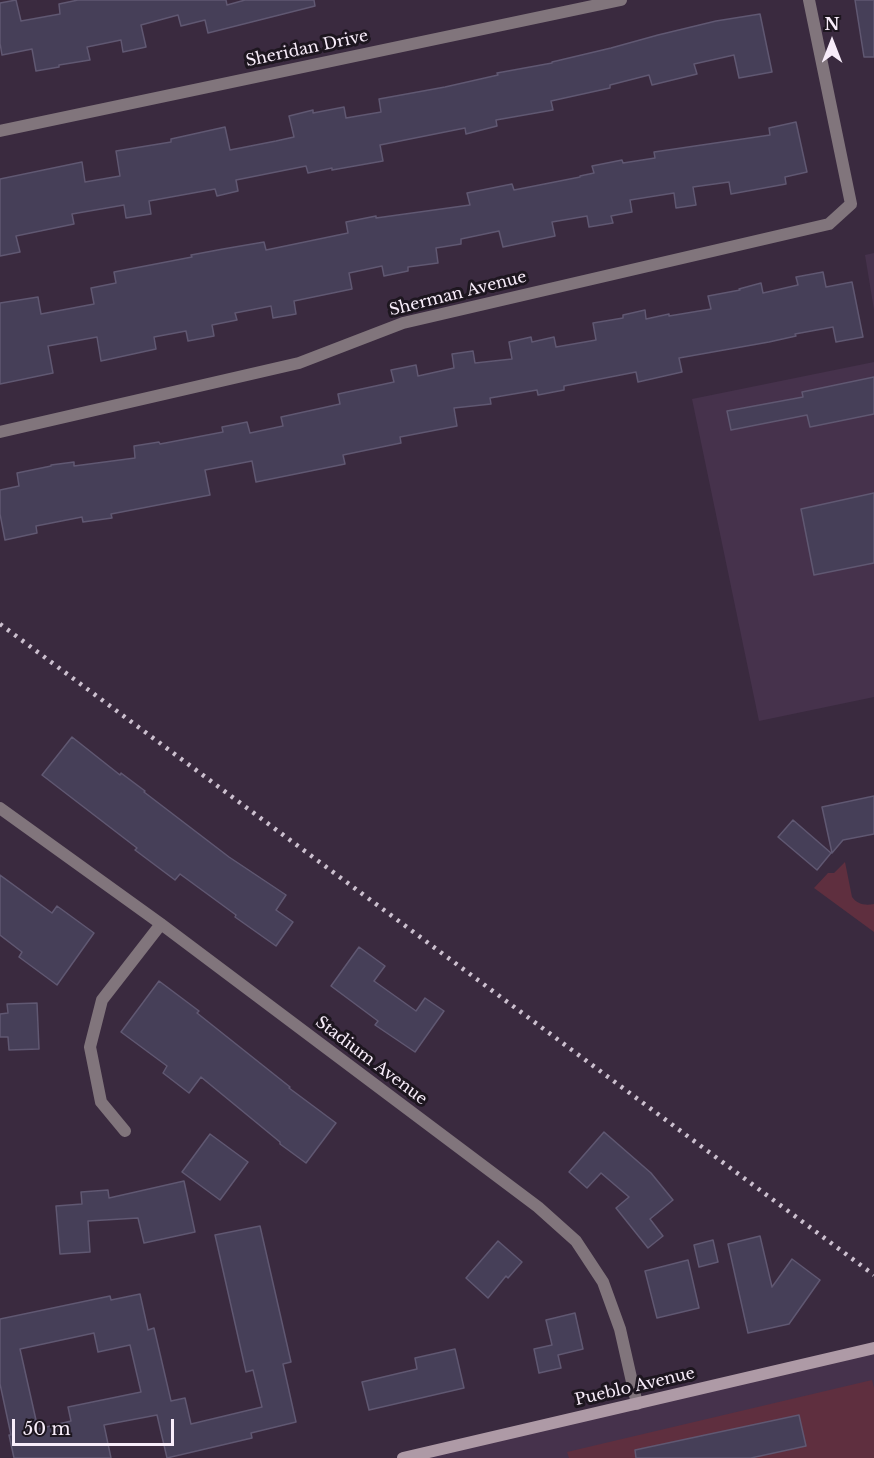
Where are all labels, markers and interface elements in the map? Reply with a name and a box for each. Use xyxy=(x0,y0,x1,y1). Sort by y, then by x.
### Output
north arrow xyxy=(802,12,862,72)
text: N xyxy=(824,14,840,34)
street label: Sheridan Drive xyxy=(244,27,370,71)
street label: Sherman Avenue xyxy=(387,268,529,320)
street label: Stadium Avenue xyxy=(311,1013,431,1109)
street label: Pueblo Avenue xyxy=(573,1364,697,1410)
scale bar xyxy=(15,1407,177,1445)
text: 50 m xyxy=(23,1418,71,1440)

